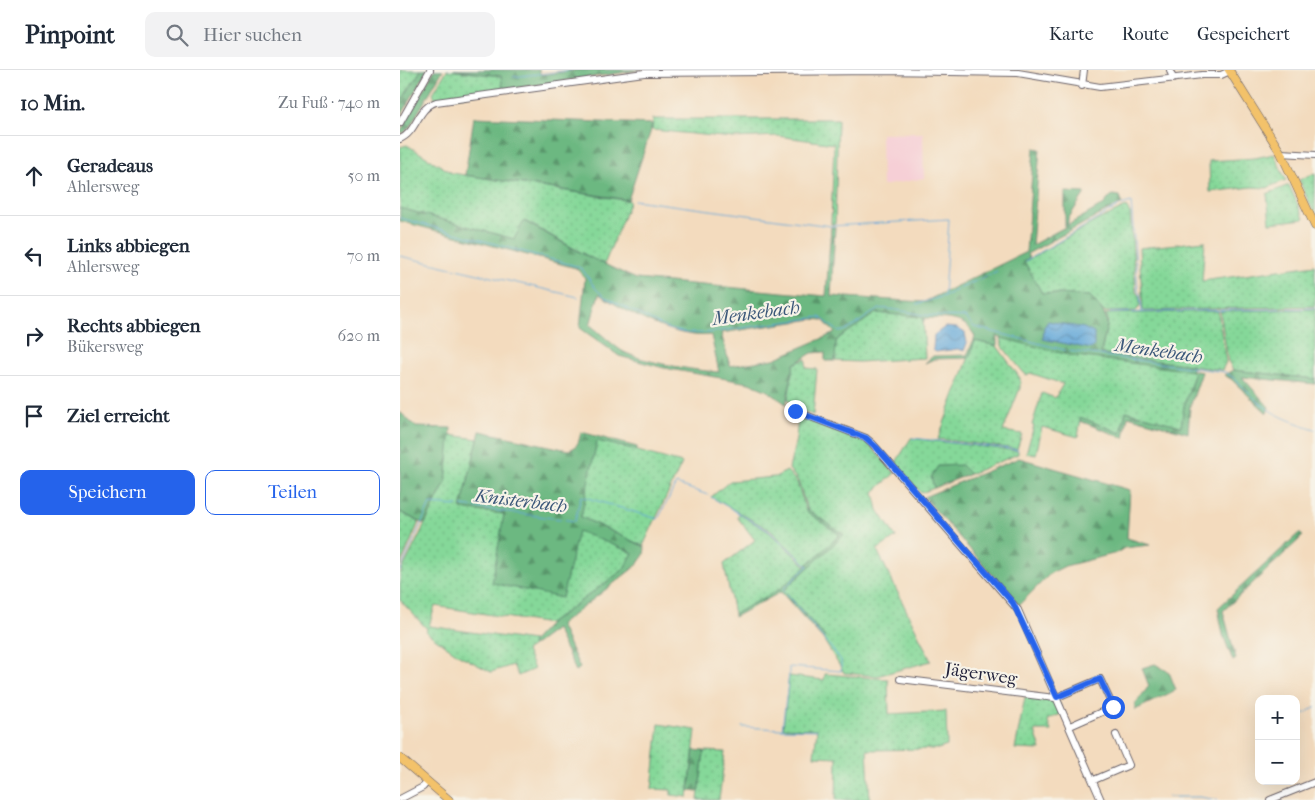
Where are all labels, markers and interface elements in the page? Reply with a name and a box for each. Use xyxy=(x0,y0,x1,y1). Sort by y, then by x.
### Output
search box xyxy=(145,12,495,57)
text: Pinpoint xyxy=(25,21,115,49)
icon: search xyxy=(163,21,191,49)
text: Hier suchen xyxy=(203,24,302,46)
text: Karte xyxy=(1049,24,1094,45)
text: Route xyxy=(1122,24,1169,45)
text: Gespeichert xyxy=(1197,24,1290,45)
text: 10 Min. xyxy=(20,91,85,115)
text: Zu Fuß · 740 m xyxy=(278,93,380,112)
text: Geradeaus xyxy=(67,155,153,177)
icon: ahead xyxy=(20,162,48,190)
text: 50 m xyxy=(348,166,380,185)
text: Ahlersweg xyxy=(67,177,139,196)
text: Links abbiegen xyxy=(67,235,190,257)
icon: left xyxy=(20,242,48,270)
text: 70 m xyxy=(347,246,380,265)
text: Ahlersweg xyxy=(67,257,139,276)
water label: Menkebach xyxy=(709,296,801,330)
text: Rechts abbiegen xyxy=(67,315,201,337)
icon: right xyxy=(20,322,48,350)
text: 620 m xyxy=(338,326,380,345)
water label: Menkebach xyxy=(1112,334,1204,368)
text: Bükersweg xyxy=(67,337,143,356)
route end xyxy=(784,400,807,423)
icon: arrive xyxy=(20,402,48,430)
text: Ziel erreicht xyxy=(67,405,170,427)
button: Speichern xyxy=(20,470,195,515)
button: Teilen xyxy=(205,470,380,515)
water label: Knisterbach xyxy=(472,484,569,518)
street label: Jägerweg xyxy=(942,658,1019,690)
map controls xyxy=(1255,695,1300,785)
button: + xyxy=(1255,695,1300,740)
route start xyxy=(1102,696,1125,719)
button: − xyxy=(1255,740,1300,785)

